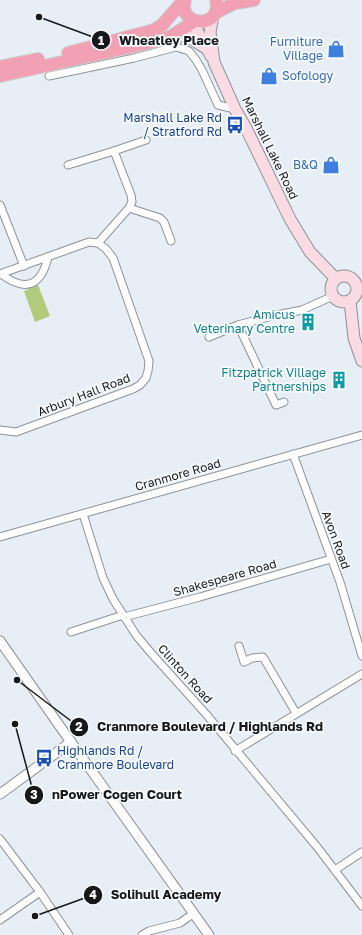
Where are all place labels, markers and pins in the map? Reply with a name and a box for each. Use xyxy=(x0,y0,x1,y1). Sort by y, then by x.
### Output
callout: Wheatley Place xyxy=(91,28,227,53)
place label: Furniture Village xyxy=(270,34,323,63)
shop icon: Furniture Village xyxy=(326,39,346,59)
shop icon: Sofology xyxy=(259,66,279,86)
place label: Sofology xyxy=(282,68,334,83)
place label: Marshall Lake Rd / Stratford Rd xyxy=(123,110,222,139)
bus stop icon: Marshall Lake Rd / Stratford Rd xyxy=(225,115,245,135)
shop icon: B&Q xyxy=(321,155,341,175)
place label: B&Q xyxy=(293,157,318,172)
place label: Amicus Veterinary Centre xyxy=(193,307,295,336)
building icon: Amicus Veterinary Centre xyxy=(298,312,318,332)
place label: Fitzpatrick Village Partnerships xyxy=(221,365,326,394)
building icon: Fitzpatrick Village Partnerships xyxy=(329,370,349,390)
callout: Cranmore Boulevard / Highlands Rd xyxy=(69,714,331,739)
place label: Highlands Rd / Cranmore Boulevard xyxy=(57,743,174,772)
bus stop icon: Highlands Rd / Cranmore Boulevard xyxy=(34,748,54,768)
callout: nPower Cogen Court xyxy=(24,782,190,807)
callout: Solihull Academy xyxy=(83,882,230,907)

